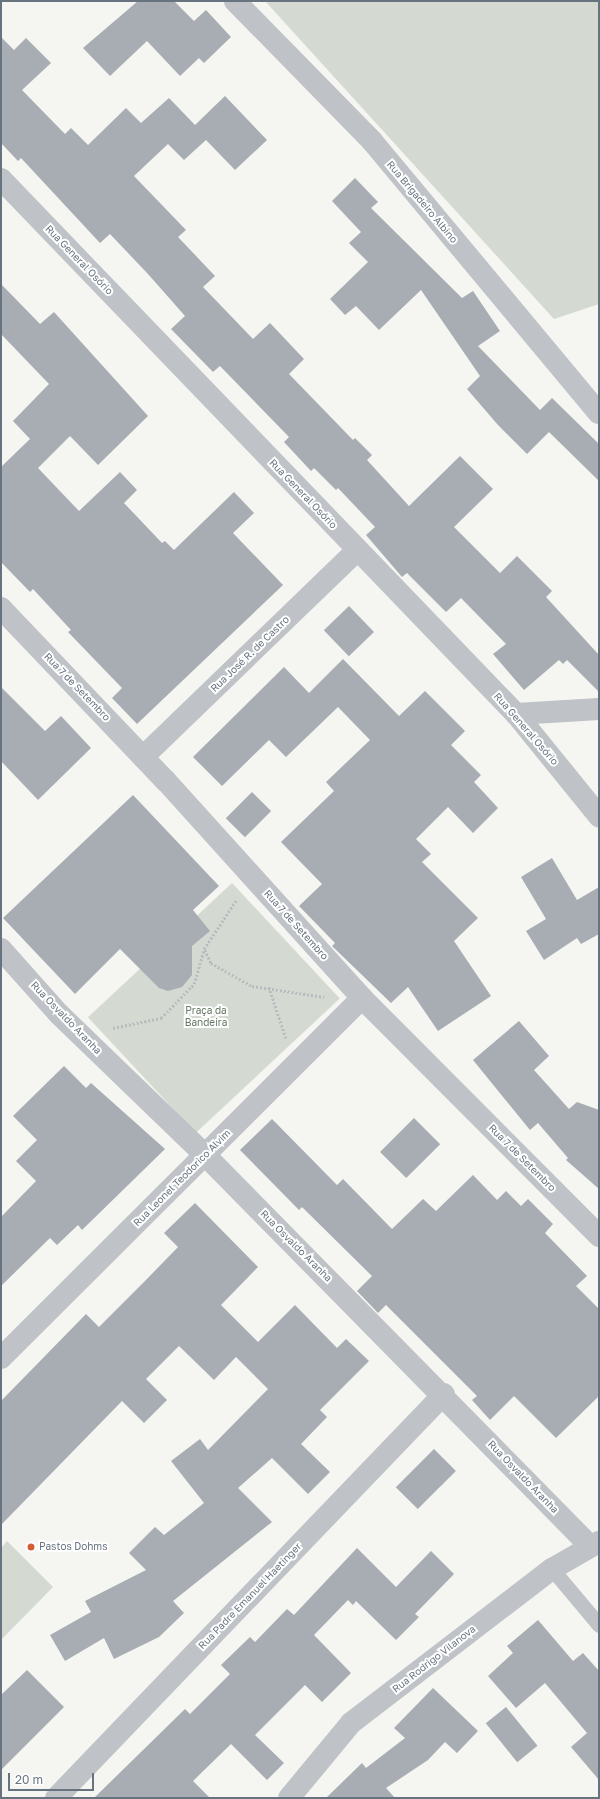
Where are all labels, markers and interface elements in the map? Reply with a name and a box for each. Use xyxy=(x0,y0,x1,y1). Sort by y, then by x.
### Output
street label: Rua Brigadeiro Albino xyxy=(384,159,460,245)
street label: Rua General Osório xyxy=(43,223,115,297)
street label: Rua General Osório xyxy=(267,457,339,531)
street label: Rua José R. de Castro xyxy=(208,613,292,695)
street label: Rua 7 de Setembro xyxy=(41,651,113,723)
street label: Rua General Osório xyxy=(491,690,561,768)
street label: Rua 7 de Setembro xyxy=(261,888,331,962)
street label: Rua Osvaldo Aranha xyxy=(28,979,104,1057)
park label: Praça da Bandeira xyxy=(185,1004,227,1028)
street label: Rua 7 de Setembro xyxy=(486,1122,558,1194)
street label: Rua Leonel Teodorico Alvim xyxy=(131,1127,233,1229)
street label: Rua Osvaldo Aranha xyxy=(258,1208,334,1284)
street label: Rua Osvaldo Aranha xyxy=(485,1438,561,1516)
street label: Rua Padre Emanuel Haetinger xyxy=(196,1540,304,1652)
place label: Pastos Dohms xyxy=(39,1541,107,1553)
marker: Pastos Dohms xyxy=(26,1542,36,1552)
street label: Rua Rodrigo Vilanova xyxy=(390,1623,478,1695)
scale bar xyxy=(10,1765,96,1791)
text: 20 m xyxy=(15,1772,43,1787)

